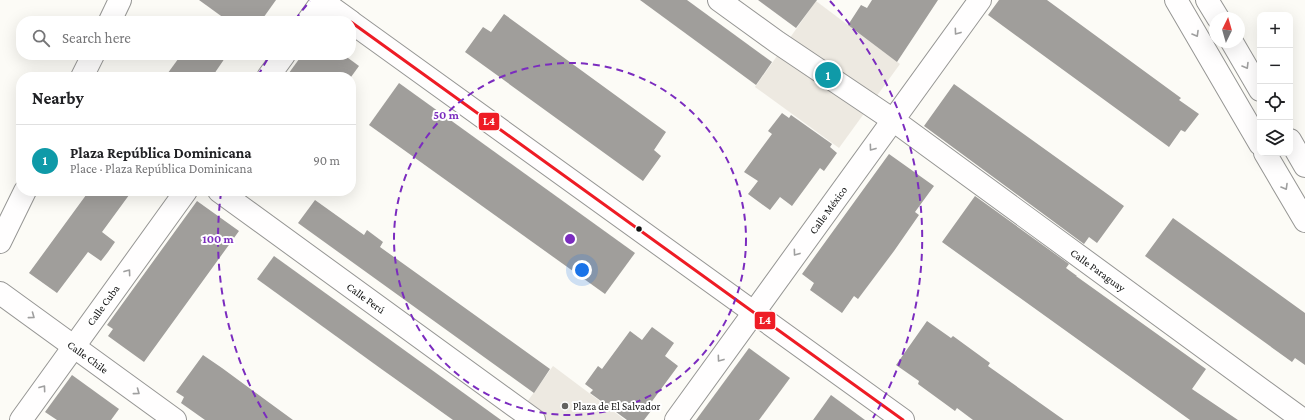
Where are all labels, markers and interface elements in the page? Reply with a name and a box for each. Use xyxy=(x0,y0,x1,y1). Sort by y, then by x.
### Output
north arrow xyxy=(1209,12,1245,48)
map controls xyxy=(1257,12,1293,156)
button: + xyxy=(1257,12,1293,48)
search box xyxy=(16,16,356,60)
icon: search xyxy=(30,27,52,49)
one-way arrow xyxy=(955,27,962,34)
text: Search here xyxy=(62,30,131,46)
one-way arrow xyxy=(1191,30,1198,37)
button: − xyxy=(1257,48,1293,84)
pin: 1 xyxy=(815,60,841,90)
one-way arrow xyxy=(1241,62,1249,69)
button: locate xyxy=(1257,84,1293,120)
text: Nearby xyxy=(32,89,84,108)
text: 50 m xyxy=(433,108,460,122)
line badge: L4 xyxy=(478,112,500,131)
text: L4 xyxy=(483,115,495,127)
button: layers xyxy=(1257,120,1293,156)
one-way arrow xyxy=(870,144,877,151)
text: Plaza República Dominicana xyxy=(70,145,252,161)
text: 1 xyxy=(43,153,47,168)
text: 90 m xyxy=(313,153,340,168)
text: Place · Plaza República Dominicana xyxy=(70,161,253,176)
street label: Calle México xyxy=(807,183,850,236)
one-way arrow xyxy=(1281,183,1288,190)
unlabelled marker xyxy=(634,224,644,234)
text: 100 m xyxy=(202,232,235,246)
centre of rings xyxy=(563,232,577,246)
street label: Calle Paraguay xyxy=(1068,246,1128,295)
one-way arrow xyxy=(794,249,801,256)
your location xyxy=(572,260,592,280)
one-way arrow xyxy=(123,269,130,276)
street label: Calle Perú xyxy=(345,280,387,316)
street label: Calle Cuba xyxy=(84,282,122,328)
one-way arrow xyxy=(27,311,34,318)
line badge: L4 xyxy=(754,311,776,330)
text: L4 xyxy=(759,314,771,326)
street label: Calle Chile xyxy=(65,338,111,376)
one-way arrow xyxy=(718,354,725,361)
one-way arrow xyxy=(39,386,46,393)
one-way arrow xyxy=(133,387,140,395)
place label: Plaza de El Salvador xyxy=(573,400,660,412)
marker: Plaza de El Salvador xyxy=(560,401,570,411)

